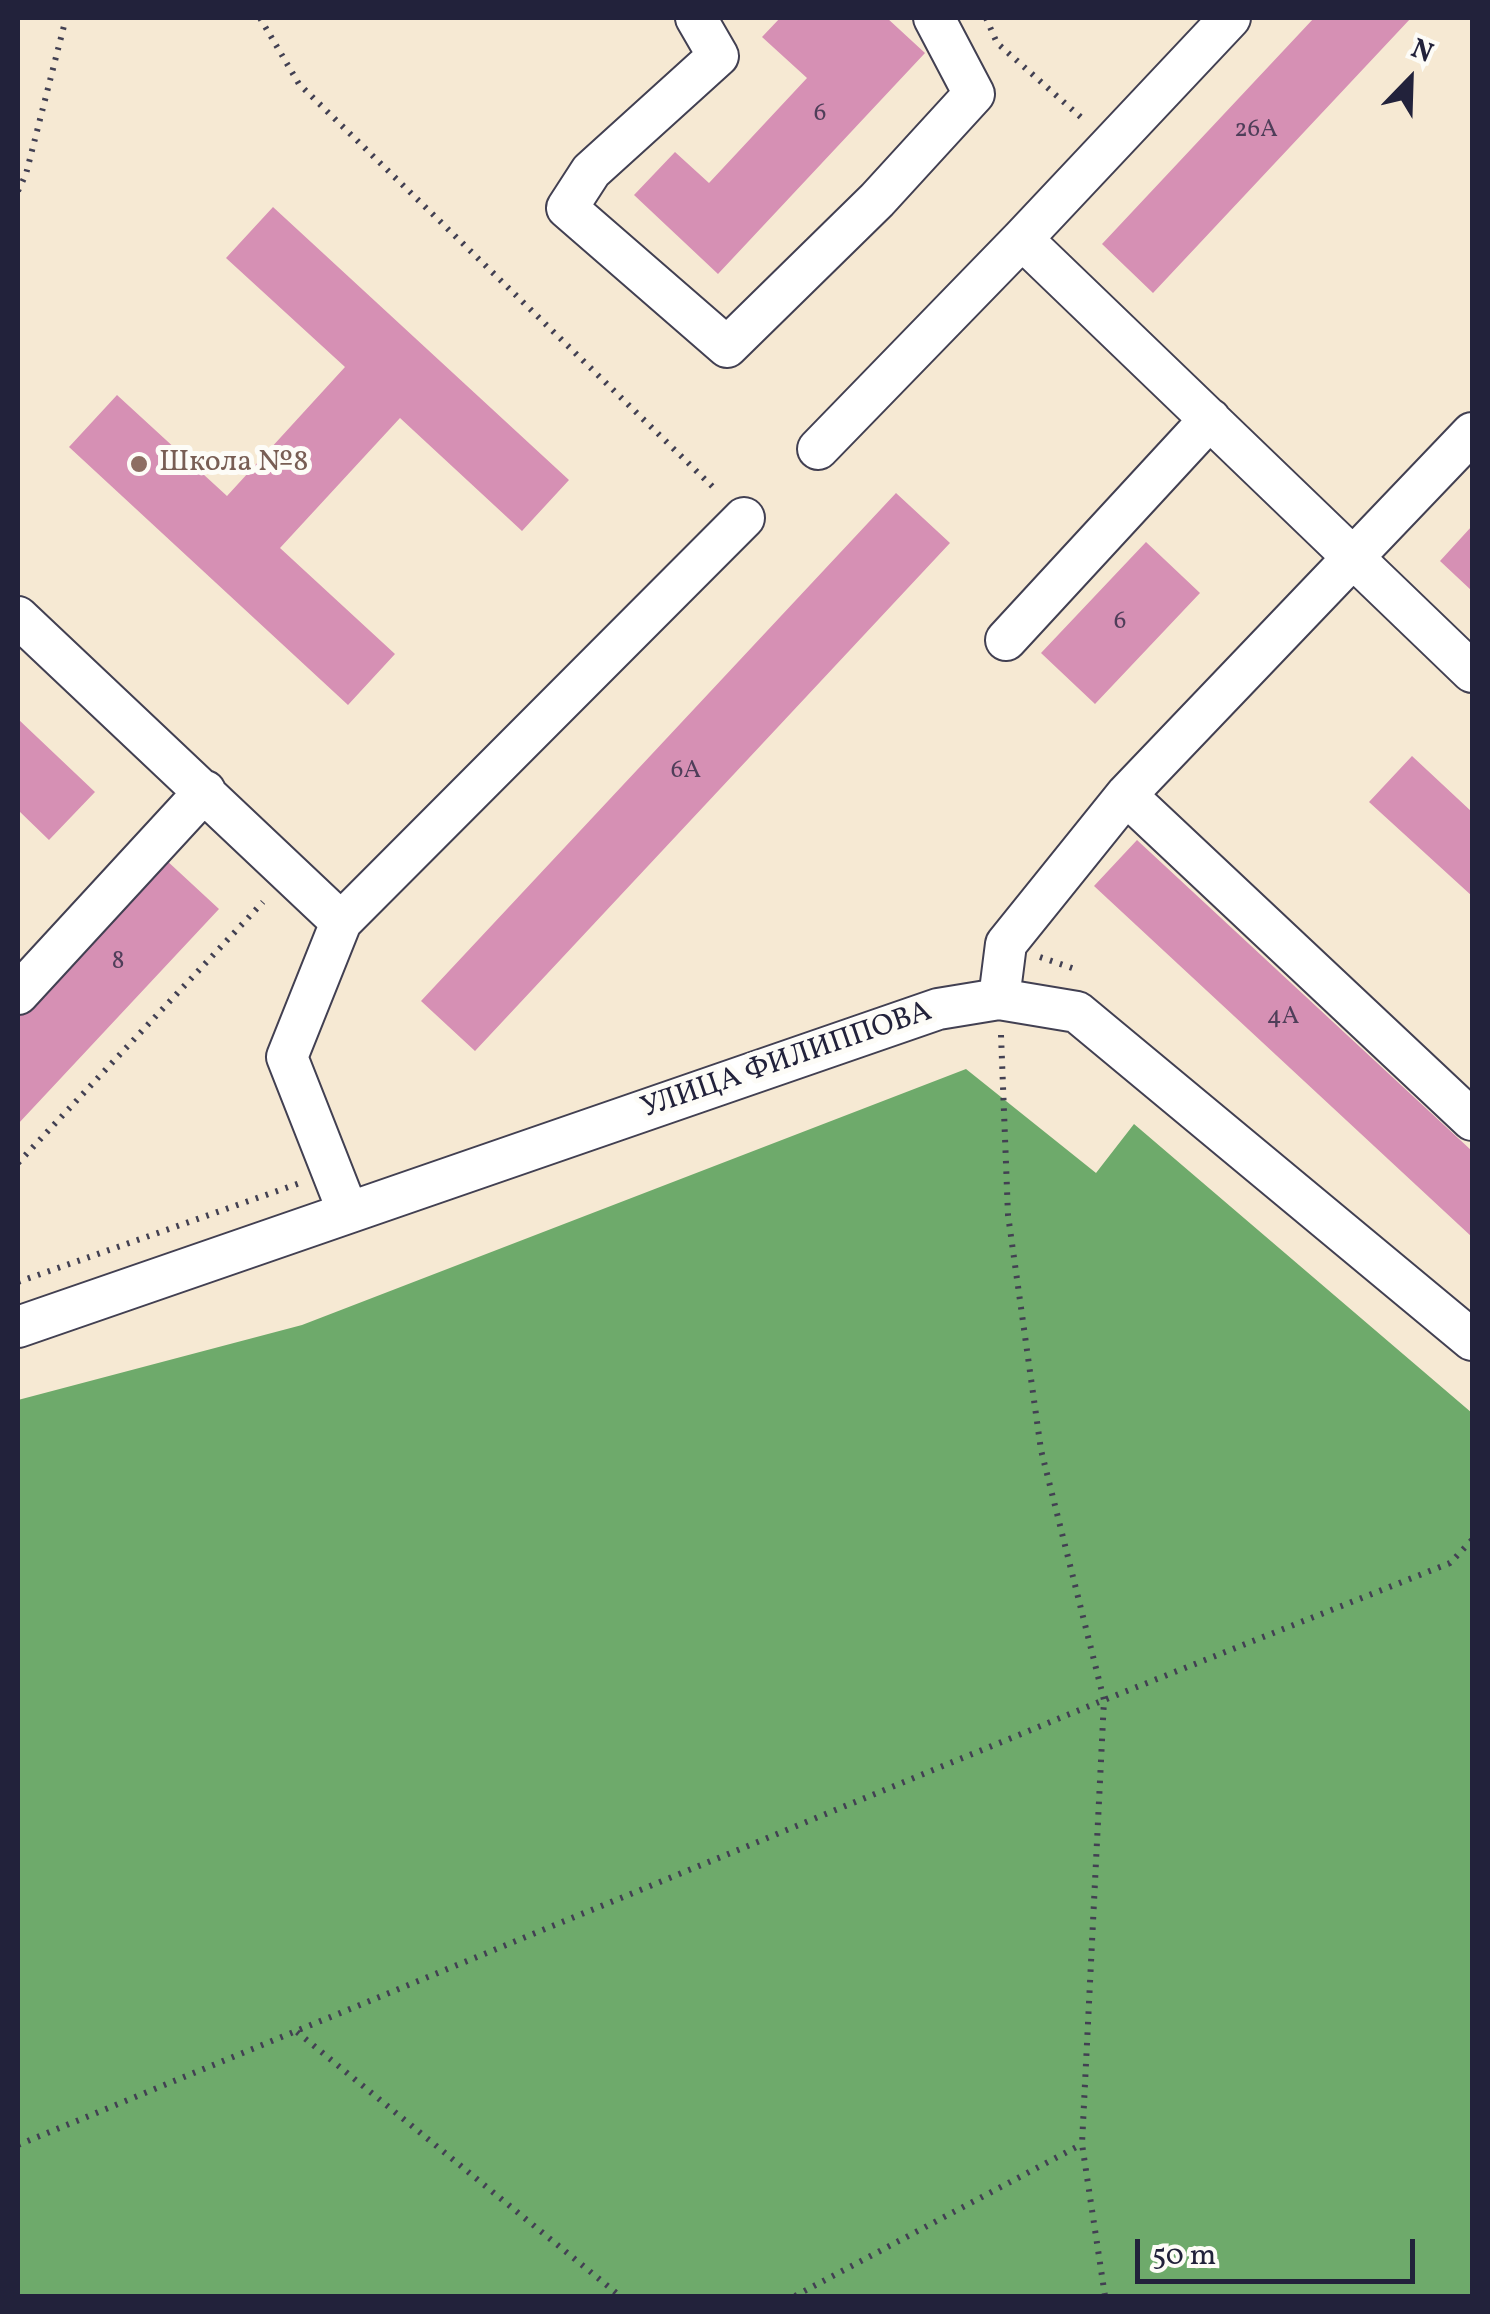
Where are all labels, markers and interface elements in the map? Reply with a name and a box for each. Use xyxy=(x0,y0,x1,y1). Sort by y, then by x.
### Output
north arrow xyxy=(1360,30,1460,130)
text: N xyxy=(1405,30,1439,74)
house number: 6 xyxy=(814,100,826,130)
house number: 26А xyxy=(1234,116,1278,146)
place label: Школа №8 xyxy=(159,446,308,482)
marker: Школа №8 xyxy=(128,453,150,475)
house number: 6 xyxy=(1114,608,1126,638)
house number: 6А xyxy=(671,757,701,787)
house number: 8 xyxy=(112,948,124,978)
street label: УЛИЦА ФИЛИППОВА xyxy=(637,995,937,1129)
house number: 4А xyxy=(1267,1003,1299,1033)
scale bar xyxy=(1140,2219,1420,2281)
text: 50 m xyxy=(1152,2235,1216,2277)

